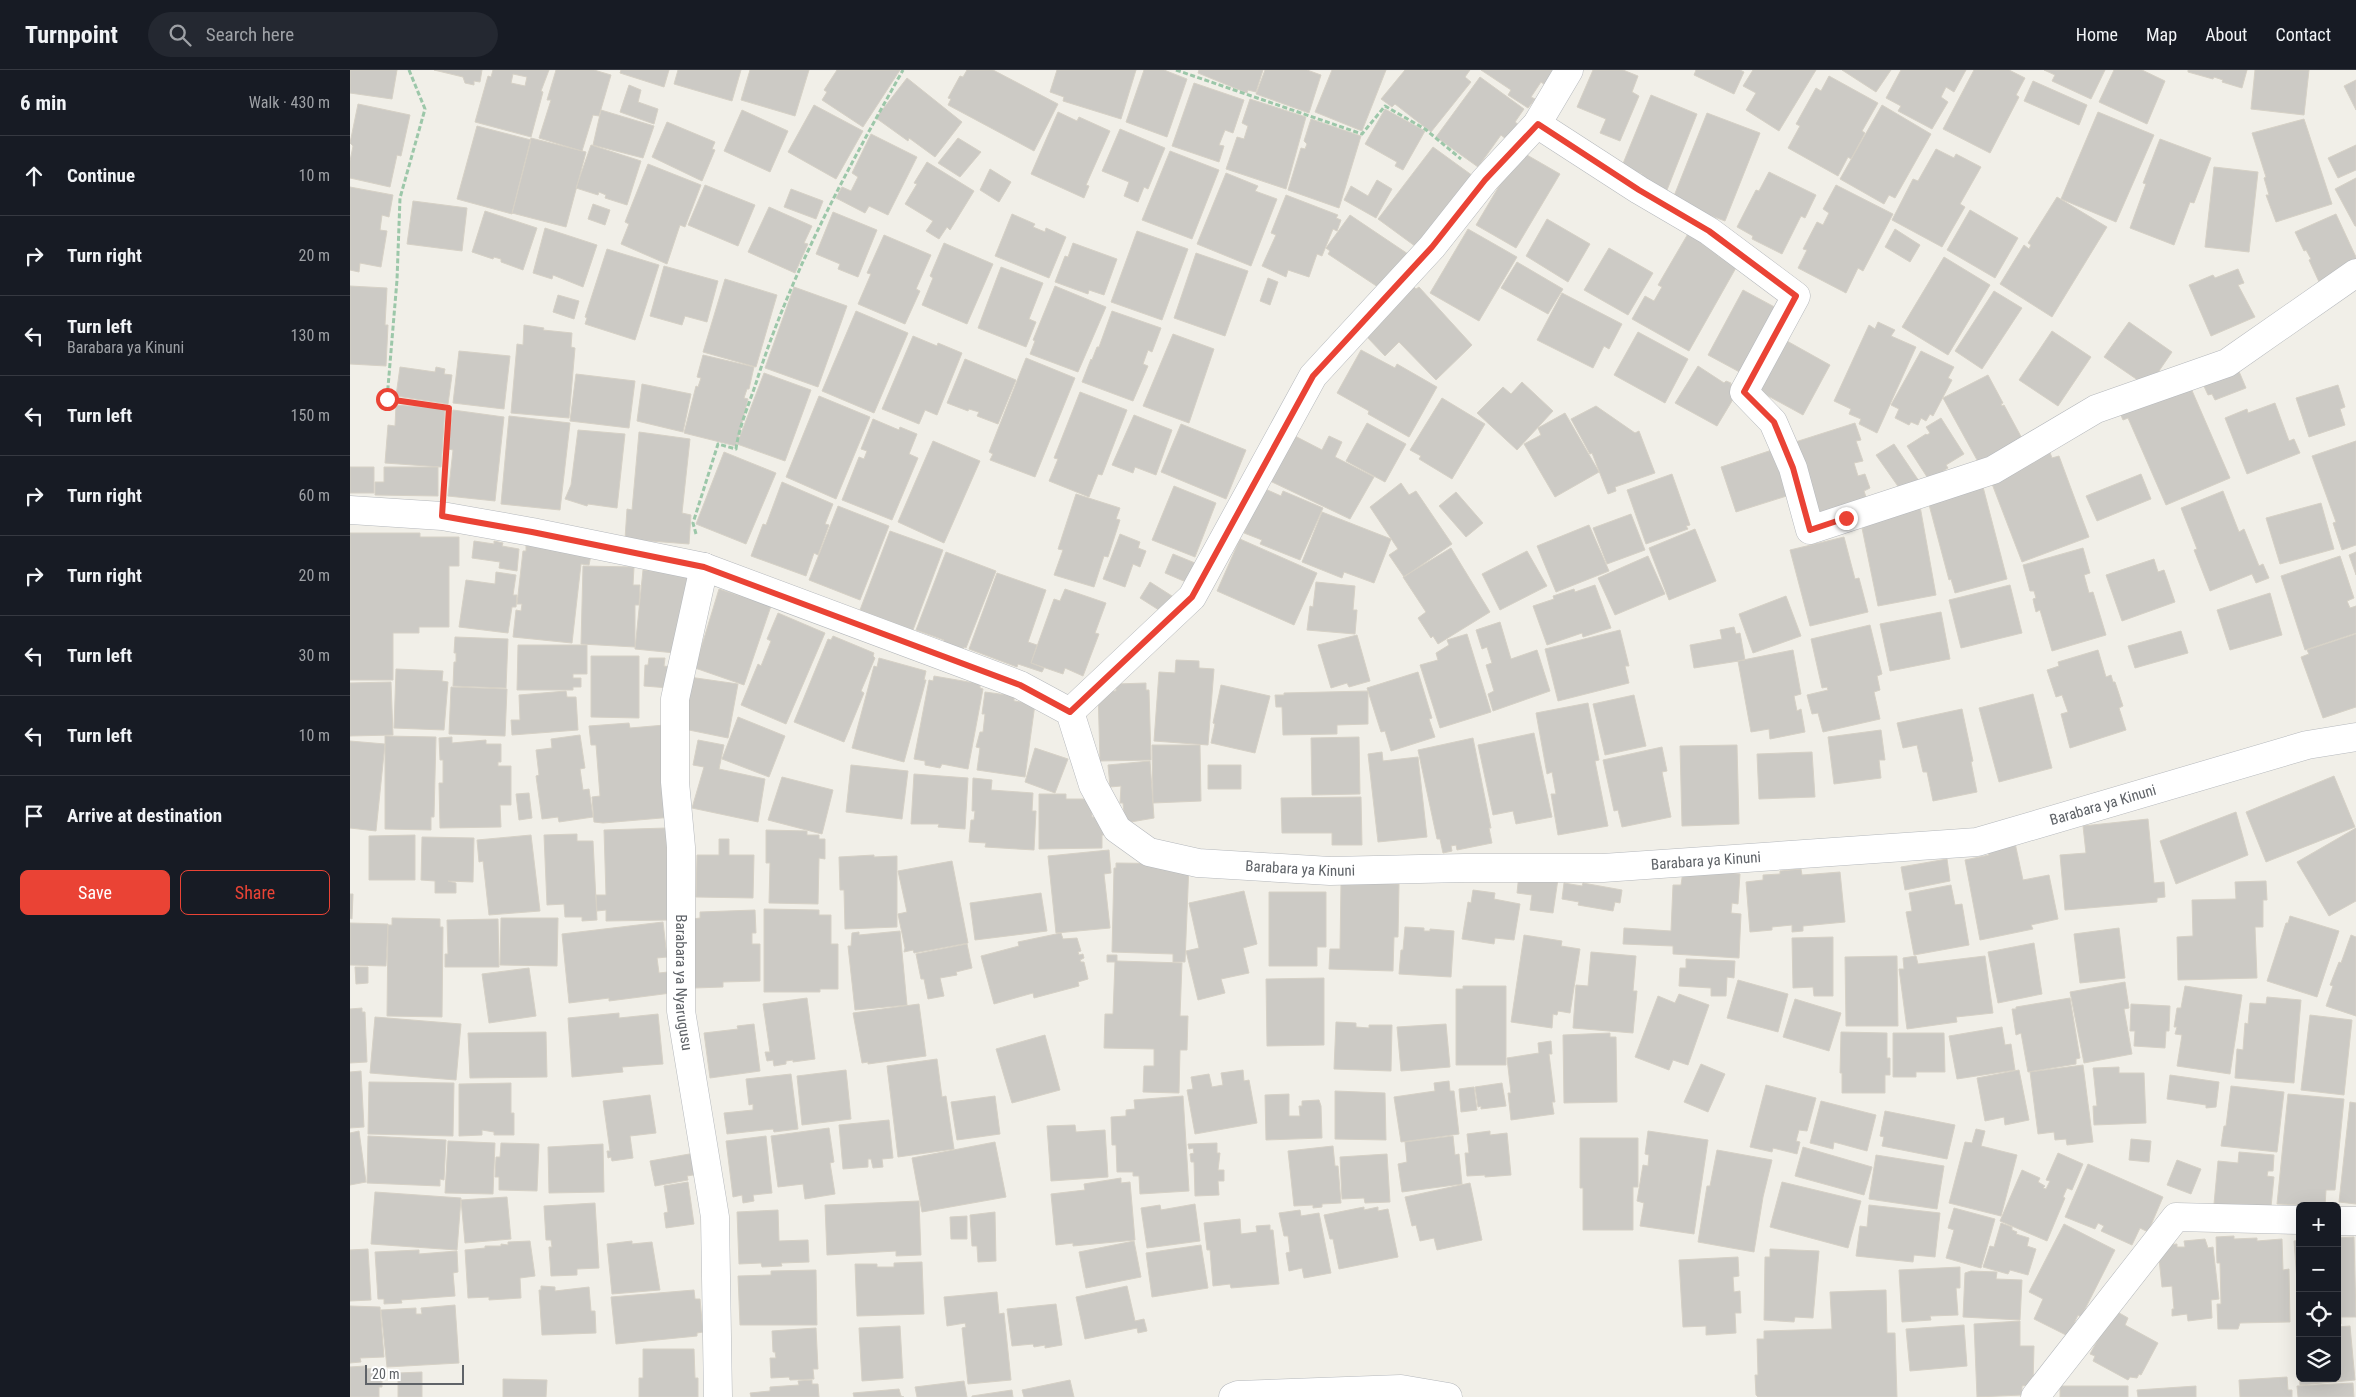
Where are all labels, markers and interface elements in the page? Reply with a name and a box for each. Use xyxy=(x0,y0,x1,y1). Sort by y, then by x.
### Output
search box xyxy=(148,12,498,57)
text: Turnpoint xyxy=(25,21,118,49)
icon: search xyxy=(166,21,194,49)
text: Search here xyxy=(206,23,294,46)
text: Home xyxy=(2076,24,2118,45)
text: Map xyxy=(2146,24,2177,45)
text: About xyxy=(2205,24,2247,45)
text: Contact xyxy=(2275,24,2331,45)
text: 6 min xyxy=(20,91,67,115)
text: Walk · 430 m xyxy=(249,93,330,112)
icon: ahead xyxy=(20,162,48,190)
text: Continue xyxy=(67,164,135,187)
text: 10 m xyxy=(298,166,330,185)
icon: right xyxy=(20,242,48,270)
text: Turn right xyxy=(67,244,142,267)
text: 20 m xyxy=(298,246,330,265)
text: Turn left xyxy=(67,315,132,338)
icon: left xyxy=(20,322,48,350)
text: 130 m xyxy=(291,326,330,345)
text: Barabara ya Kinuni xyxy=(67,338,184,357)
route start xyxy=(376,388,399,411)
icon: left xyxy=(20,402,48,430)
text: Turn left xyxy=(67,404,132,427)
text: 150 m xyxy=(291,406,330,425)
icon: right xyxy=(20,482,48,510)
text: Turn right xyxy=(67,484,142,507)
text: 60 m xyxy=(298,486,330,505)
route end xyxy=(1835,507,1858,530)
icon: right xyxy=(20,562,48,590)
text: Turn right xyxy=(67,564,142,587)
text: 20 m xyxy=(298,566,330,585)
icon: left xyxy=(20,642,48,670)
text: Turn left xyxy=(67,644,132,667)
text: 30 m xyxy=(298,646,330,665)
icon: left xyxy=(20,722,48,750)
text: Turn left xyxy=(67,724,132,747)
text: 10 m xyxy=(298,726,330,745)
street label: Barabara ya Kinuni xyxy=(2048,781,2158,829)
icon: arrive xyxy=(20,802,48,830)
text: Arrive at destination xyxy=(67,804,222,827)
street label: Barabara ya Kinuni xyxy=(1650,848,1761,874)
street label: Barabara ya Kinuni xyxy=(1245,857,1355,880)
button: Save xyxy=(20,870,170,915)
button: Share xyxy=(180,870,330,915)
street label: Barabara ya Nyarugusu xyxy=(672,914,696,1052)
map controls xyxy=(2296,1202,2341,1382)
button: + xyxy=(2296,1202,2341,1247)
button: − xyxy=(2296,1247,2341,1292)
button: locate xyxy=(2296,1292,2341,1337)
button: layers xyxy=(2296,1337,2341,1382)
scale bar xyxy=(365,1362,464,1385)
text: 20 m xyxy=(372,1366,400,1382)

